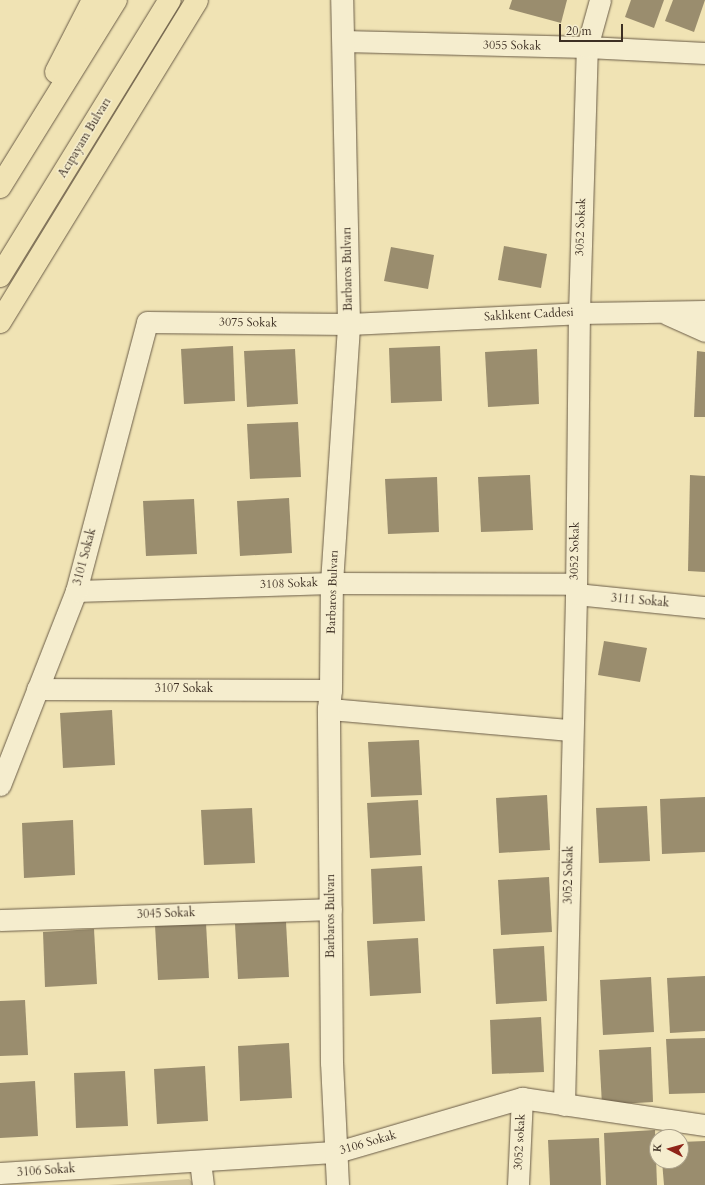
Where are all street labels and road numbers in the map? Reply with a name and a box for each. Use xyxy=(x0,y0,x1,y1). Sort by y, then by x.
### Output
street label: 3055 Sokak xyxy=(483,38,541,54)
street label: Acıpayam Bulvarı xyxy=(55,95,115,181)
street label: 3052 Sokak xyxy=(573,198,589,256)
street label: Barbaros Bulvarı xyxy=(340,227,356,311)
street label: Saklıkent Caddesi xyxy=(484,305,574,325)
street label: 3075 Sokak xyxy=(219,315,277,331)
street label: 3052 Sokak xyxy=(567,522,583,580)
street label: 3101 Sokak xyxy=(70,527,100,587)
street label: Barbaros Bulvarı xyxy=(324,550,342,634)
street label: 3108 Sokak xyxy=(260,576,318,592)
street label: 3111 Sokak xyxy=(610,591,670,611)
street label: 3107 Sokak xyxy=(155,682,213,696)
street label: 3052 Sokak xyxy=(561,846,577,904)
street label: Barbaros Bulvarı xyxy=(324,874,338,958)
street label: 3045 Sokak xyxy=(137,906,195,922)
street label: 3052 sokak xyxy=(511,1113,529,1171)
street label: 3106 Sokak xyxy=(338,1128,398,1158)
street label: 3106 Sokak xyxy=(16,1162,76,1180)

